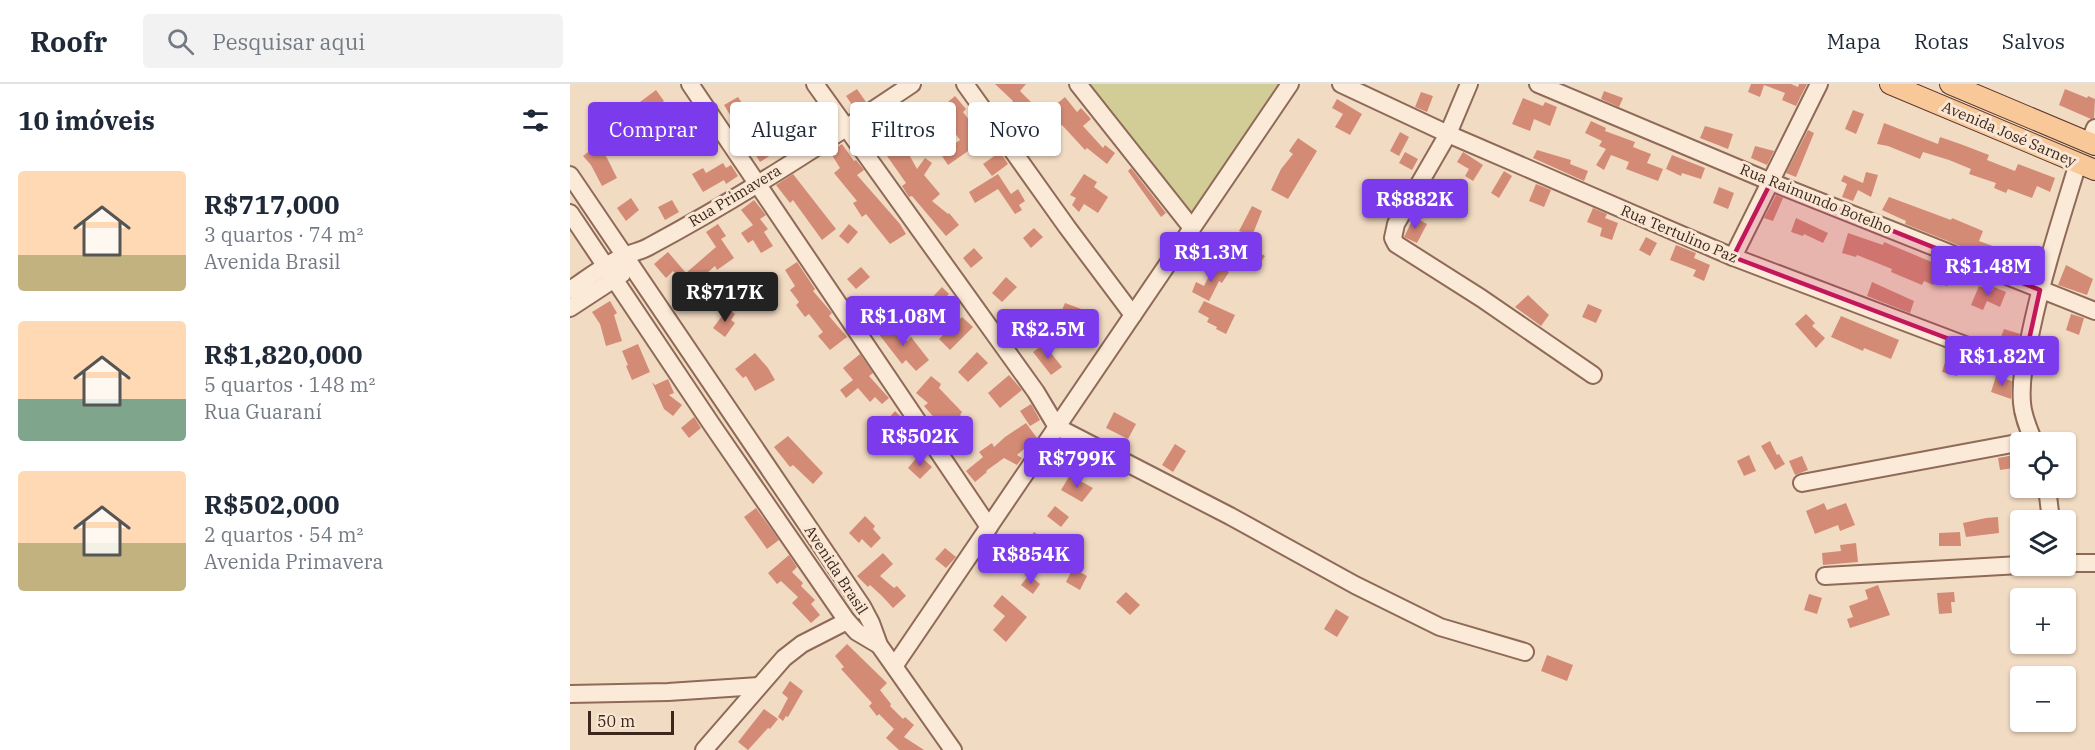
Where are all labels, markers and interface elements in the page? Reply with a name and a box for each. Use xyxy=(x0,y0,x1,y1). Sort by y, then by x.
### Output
search box xyxy=(143,14,563,68)
text: Roofr xyxy=(30,23,107,60)
icon: search xyxy=(164,25,197,58)
text: Pesquisar aqui xyxy=(212,27,365,56)
text: Mapa xyxy=(1827,27,1881,55)
text: Rotas xyxy=(1914,27,1969,55)
text: Salvos xyxy=(2002,27,2065,55)
street label: Avenida José Sarney xyxy=(1939,97,2079,170)
chip: Comprar xyxy=(588,102,718,156)
chip: Alugar xyxy=(730,102,838,156)
chip: Filtros xyxy=(850,102,956,156)
chip: Novo xyxy=(968,102,1061,156)
text: 10 imóveis xyxy=(18,103,155,137)
icon: filters xyxy=(519,104,552,137)
street label: Rua Raimundo Botelho xyxy=(1737,159,1895,238)
street label: Rua Primavera xyxy=(685,160,784,231)
pin: R$882K xyxy=(1366,179,1464,230)
text: R$882K xyxy=(1376,185,1454,212)
text: R$717,000 xyxy=(204,187,340,221)
icon: home xyxy=(66,195,138,267)
street label: Rua Tertulino Paz xyxy=(1618,200,1741,267)
text: 3 quartos · 74 m² xyxy=(204,221,363,248)
pin: R$1.3M xyxy=(1162,232,1260,283)
text: R$1.3M xyxy=(1174,238,1248,265)
pin: R$1.48M xyxy=(1933,246,2043,297)
text: Avenida Brasil xyxy=(204,248,340,275)
text: R$1.48M xyxy=(1945,252,2031,279)
pin: R$717K xyxy=(676,272,774,323)
text: R$717K xyxy=(686,278,764,305)
pin: R$1.08M xyxy=(848,296,958,347)
text: R$1.08M xyxy=(860,302,946,329)
pin: R$2.5M xyxy=(999,309,1097,360)
text: R$2.5M xyxy=(1011,315,1085,342)
pin: R$1.82M xyxy=(1947,336,2057,387)
text: R$1,820,000 xyxy=(204,337,363,371)
text: R$1.82M xyxy=(1959,342,2045,369)
icon: home xyxy=(66,345,138,417)
text: 5 quartos · 148 m² xyxy=(204,371,375,398)
text: Rua Guaraní xyxy=(204,398,322,425)
pin: R$502K xyxy=(871,416,969,467)
text: R$502K xyxy=(881,422,959,449)
map controls xyxy=(2010,432,2076,732)
button: locate xyxy=(2010,432,2076,498)
pin: R$799K xyxy=(1028,438,1126,489)
text: R$799K xyxy=(1038,444,1116,471)
text: R$502,000 xyxy=(204,487,340,521)
icon: home xyxy=(66,495,138,567)
button: layers xyxy=(2010,510,2076,576)
text: 2 quartos · 54 m² xyxy=(204,521,363,548)
street label: Avenida Brasil xyxy=(801,522,872,618)
pin: R$854K xyxy=(982,534,1080,585)
text: R$854K xyxy=(992,540,1070,567)
text: Avenida Primavera xyxy=(204,548,383,575)
button: + xyxy=(2010,588,2076,654)
button: − xyxy=(2010,666,2076,732)
scale bar xyxy=(588,708,674,736)
text: 50 m xyxy=(597,711,635,731)

